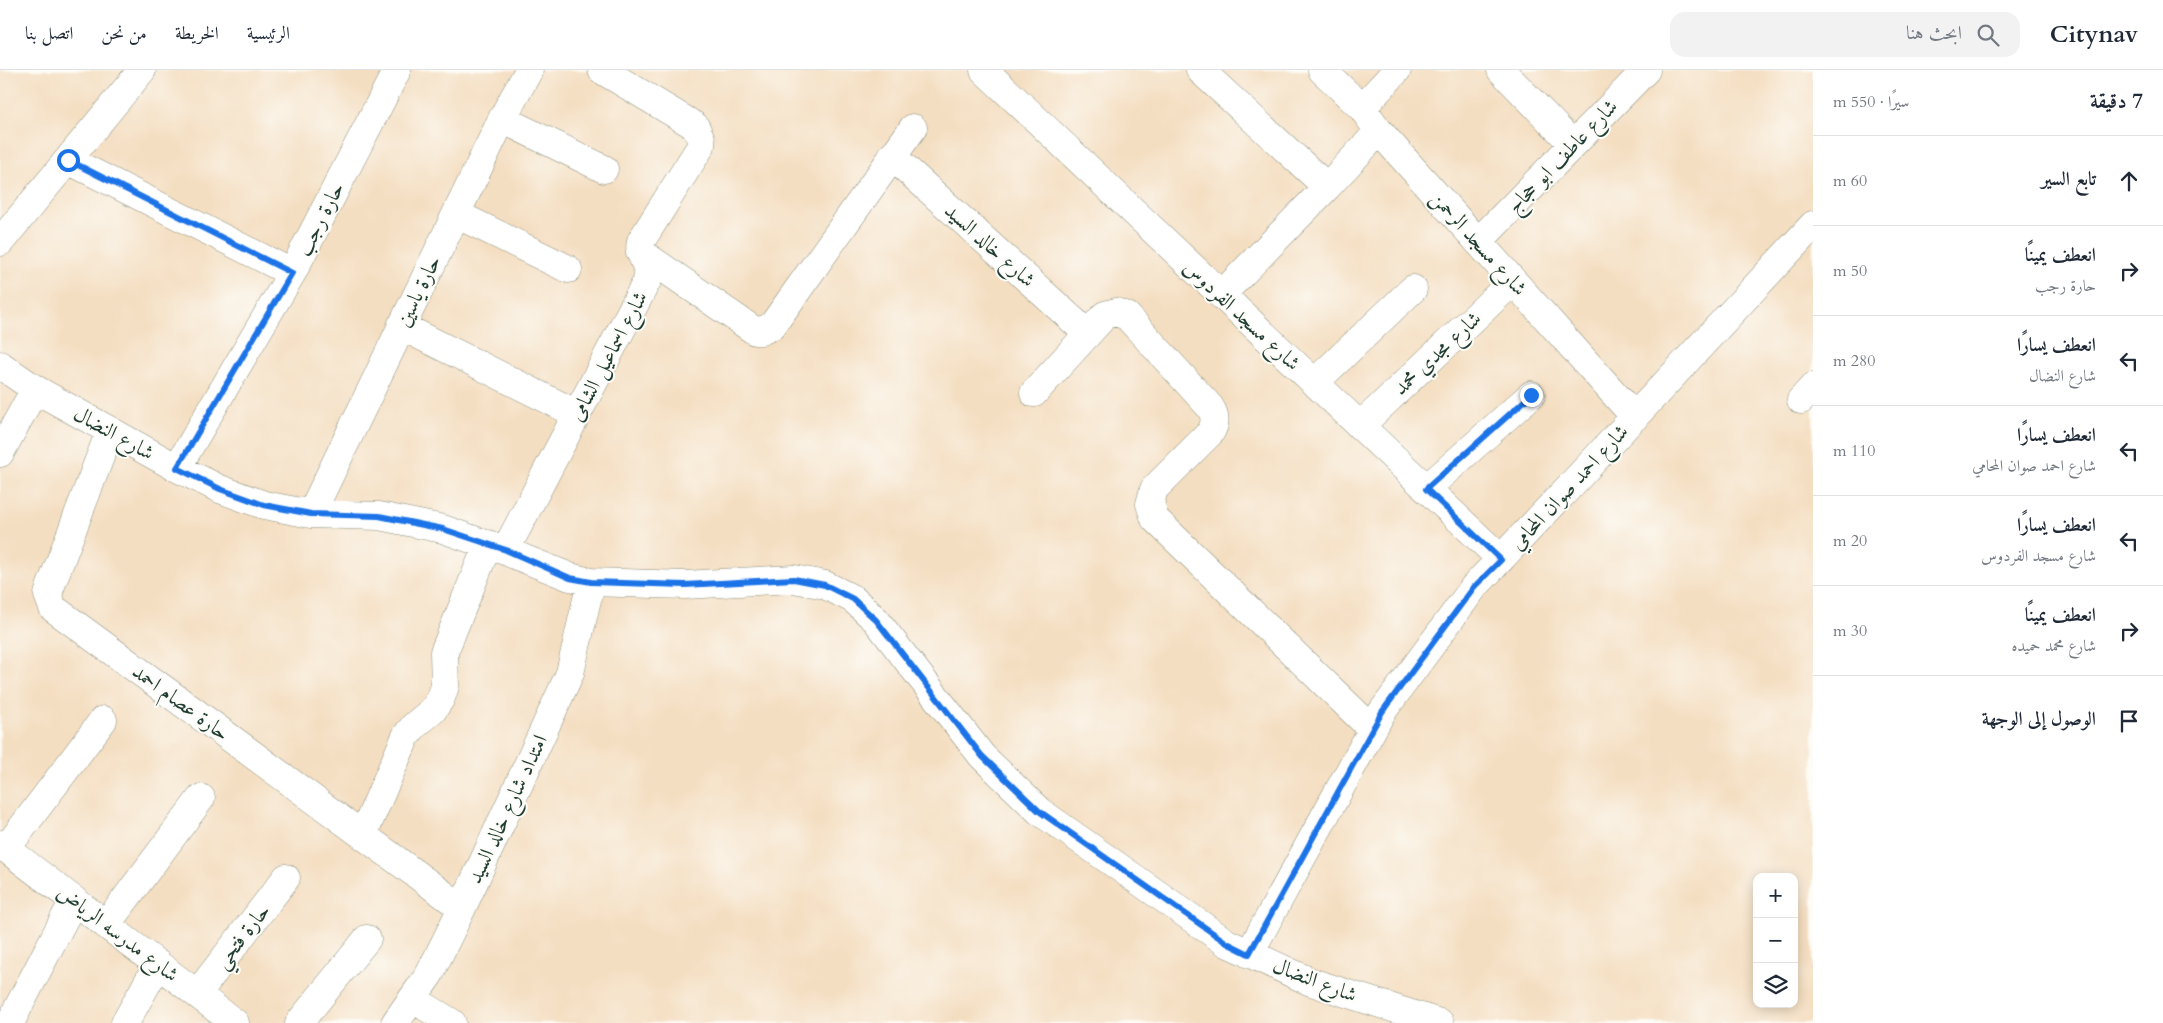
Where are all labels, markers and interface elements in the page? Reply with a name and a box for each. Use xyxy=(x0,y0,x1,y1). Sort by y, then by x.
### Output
search box xyxy=(1670,12,2020,57)
text: Citynav xyxy=(2050,18,2138,51)
text: ابحث هنا xyxy=(1906,20,1962,46)
text: اتصل بنا xyxy=(25,21,73,46)
text: من نحن xyxy=(101,21,147,46)
text: الخريطة xyxy=(175,21,219,46)
text: الرئيسية xyxy=(247,21,290,46)
icon: search xyxy=(1974,21,2002,49)
text: 7 دقيقة xyxy=(2090,87,2143,116)
text: سيرًا · 550 m xyxy=(1833,91,1909,113)
street label: شارع عاطف ابو حجاج xyxy=(1500,93,1627,223)
route start xyxy=(57,149,80,172)
text: تابع السير xyxy=(2041,166,2096,192)
icon: ahead xyxy=(2115,167,2143,195)
text: 60 m xyxy=(1833,170,1867,192)
street label: حارة رجب xyxy=(289,177,352,261)
street label: شارع مسجد الرحمن xyxy=(1421,184,1534,304)
street label: شارع خالد السيد xyxy=(936,197,1042,296)
text: انعطف يمينًا xyxy=(2025,242,2096,268)
street label: حارة ياسين xyxy=(389,251,448,332)
street label: شارع مسجد الفردوس xyxy=(1175,253,1307,380)
icon: right xyxy=(2115,257,2143,285)
text: 50 m xyxy=(1833,260,1867,282)
text: حارة رجب xyxy=(2035,275,2096,297)
street label: شارع اسماعيل الشامى xyxy=(562,286,658,428)
street label: شارع مجدي محمد xyxy=(1387,305,1490,404)
text: انعطف يسارًا xyxy=(2017,332,2096,358)
icon: left xyxy=(2115,347,2143,375)
text: 280 m xyxy=(1833,350,1875,372)
text: شارع النضال xyxy=(2029,365,2096,387)
route end xyxy=(1520,384,1543,407)
street label: شارع النضال xyxy=(67,399,159,470)
street label: شارع احمد صوان المحامي xyxy=(1503,418,1638,559)
text: انعطف يسارًا xyxy=(2017,422,2096,448)
icon: left xyxy=(2115,437,2143,465)
text: 110 m xyxy=(1833,440,1875,462)
text: شارع احمد صوان المحامي xyxy=(1972,455,2096,477)
text: انعطف يسارًا xyxy=(2017,512,2096,538)
icon: left xyxy=(2115,527,2143,555)
text: 20 m xyxy=(1833,530,1867,552)
text: شارع مسجد الفردوس xyxy=(1981,545,2096,567)
text: انعطف يمينًا xyxy=(2025,602,2096,628)
icon: right xyxy=(2115,617,2143,645)
text: 30 m xyxy=(1833,620,1867,642)
text: شارع محمد حميده xyxy=(2011,635,2096,657)
street label: حارة عصام احمد xyxy=(124,657,235,750)
text: الوصول إلى الوجهة xyxy=(1982,706,2096,732)
icon: arrive xyxy=(2115,707,2143,735)
street label: امتداد شارع خالد السيد xyxy=(460,730,557,890)
map controls xyxy=(1753,873,1798,1008)
button: + xyxy=(1753,873,1798,918)
street label: شارع مدرسه الرياض xyxy=(49,878,185,991)
street label: حارة فتحي xyxy=(208,898,281,978)
button: − xyxy=(1753,918,1798,963)
street label: شارع النضال xyxy=(1267,951,1361,1013)
button: layers xyxy=(1753,963,1798,1008)

